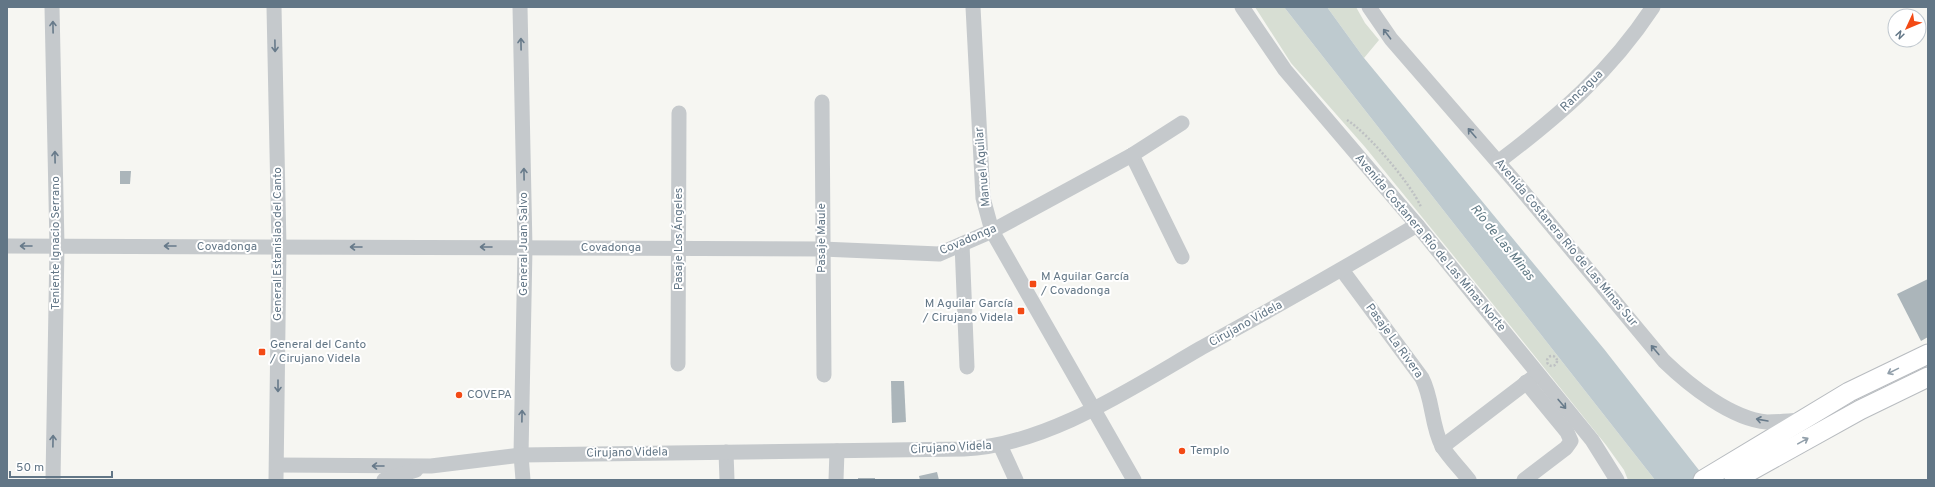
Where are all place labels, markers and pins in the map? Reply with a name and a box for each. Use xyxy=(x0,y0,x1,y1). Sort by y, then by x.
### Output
place label: M Aguilar García / Covadonga xyxy=(1040,269,1129,299)
marker: M Aguilar García / Covadonga xyxy=(1028,279,1038,289)
place label: M Aguilar García / Cirujano Videla xyxy=(922,296,1013,326)
marker: M Aguilar García / Cirujano Videla xyxy=(1016,306,1026,316)
place label: General del Canto / Cirujano Videla xyxy=(269,337,366,367)
marker: General del Canto / Cirujano Videla xyxy=(257,347,267,357)
place label: COVEPA xyxy=(467,387,512,403)
marker: COVEPA xyxy=(454,390,464,400)
place label: Templo xyxy=(1190,443,1230,459)
marker: Templo xyxy=(1177,446,1187,456)

